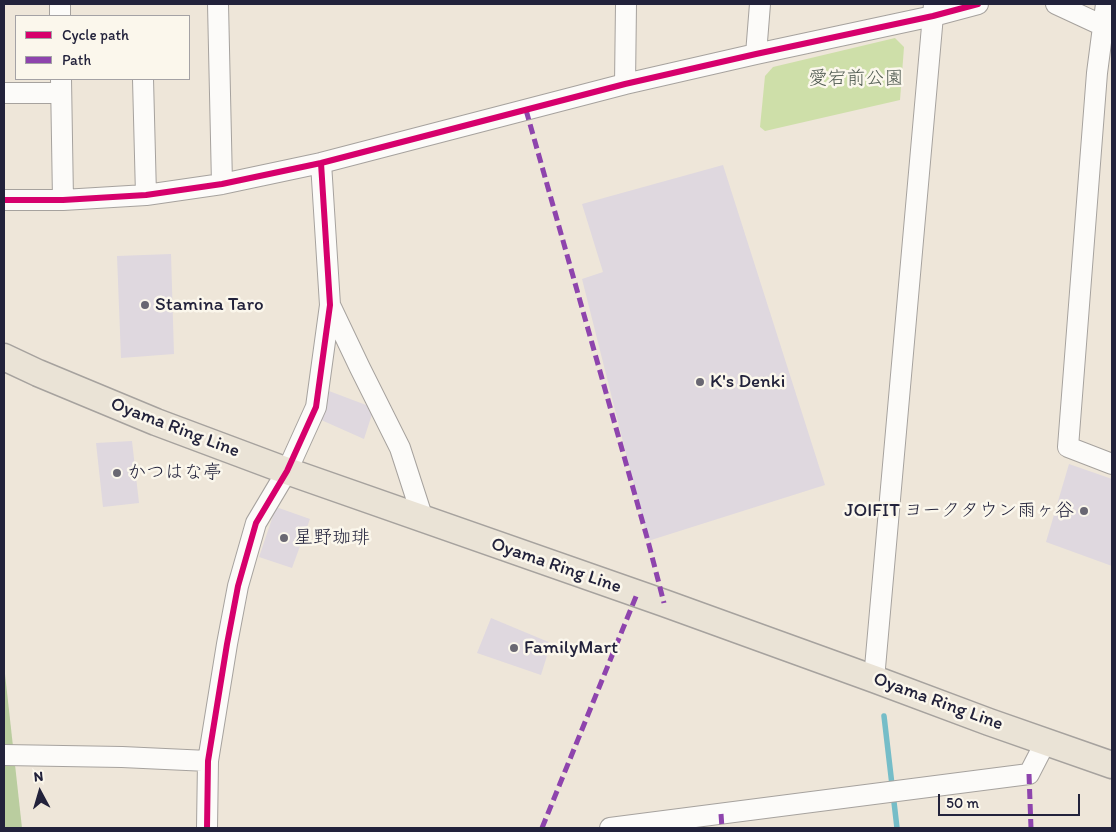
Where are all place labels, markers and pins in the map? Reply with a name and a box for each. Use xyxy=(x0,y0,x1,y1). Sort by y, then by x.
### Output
place label: Stamina Taro xyxy=(155,294,264,316)
marker: Stamina Taro xyxy=(139,299,151,311)
place label: K's Denki xyxy=(710,371,785,393)
marker: K's Denki xyxy=(694,376,706,388)
place label: かつはな亭 xyxy=(127,462,222,484)
marker: かつはな亭 xyxy=(111,467,123,479)
place label: JOIFIT ヨークタウン雨ヶ谷 xyxy=(844,500,1074,522)
marker: JOIFIT ヨークタウン雨ヶ谷 xyxy=(1078,505,1090,517)
place label: 星野珈琲 xyxy=(294,527,370,549)
marker: 星野珈琲 xyxy=(278,532,290,544)
place label: FamilyMart xyxy=(524,637,618,659)
marker: FamilyMart xyxy=(508,642,520,654)

